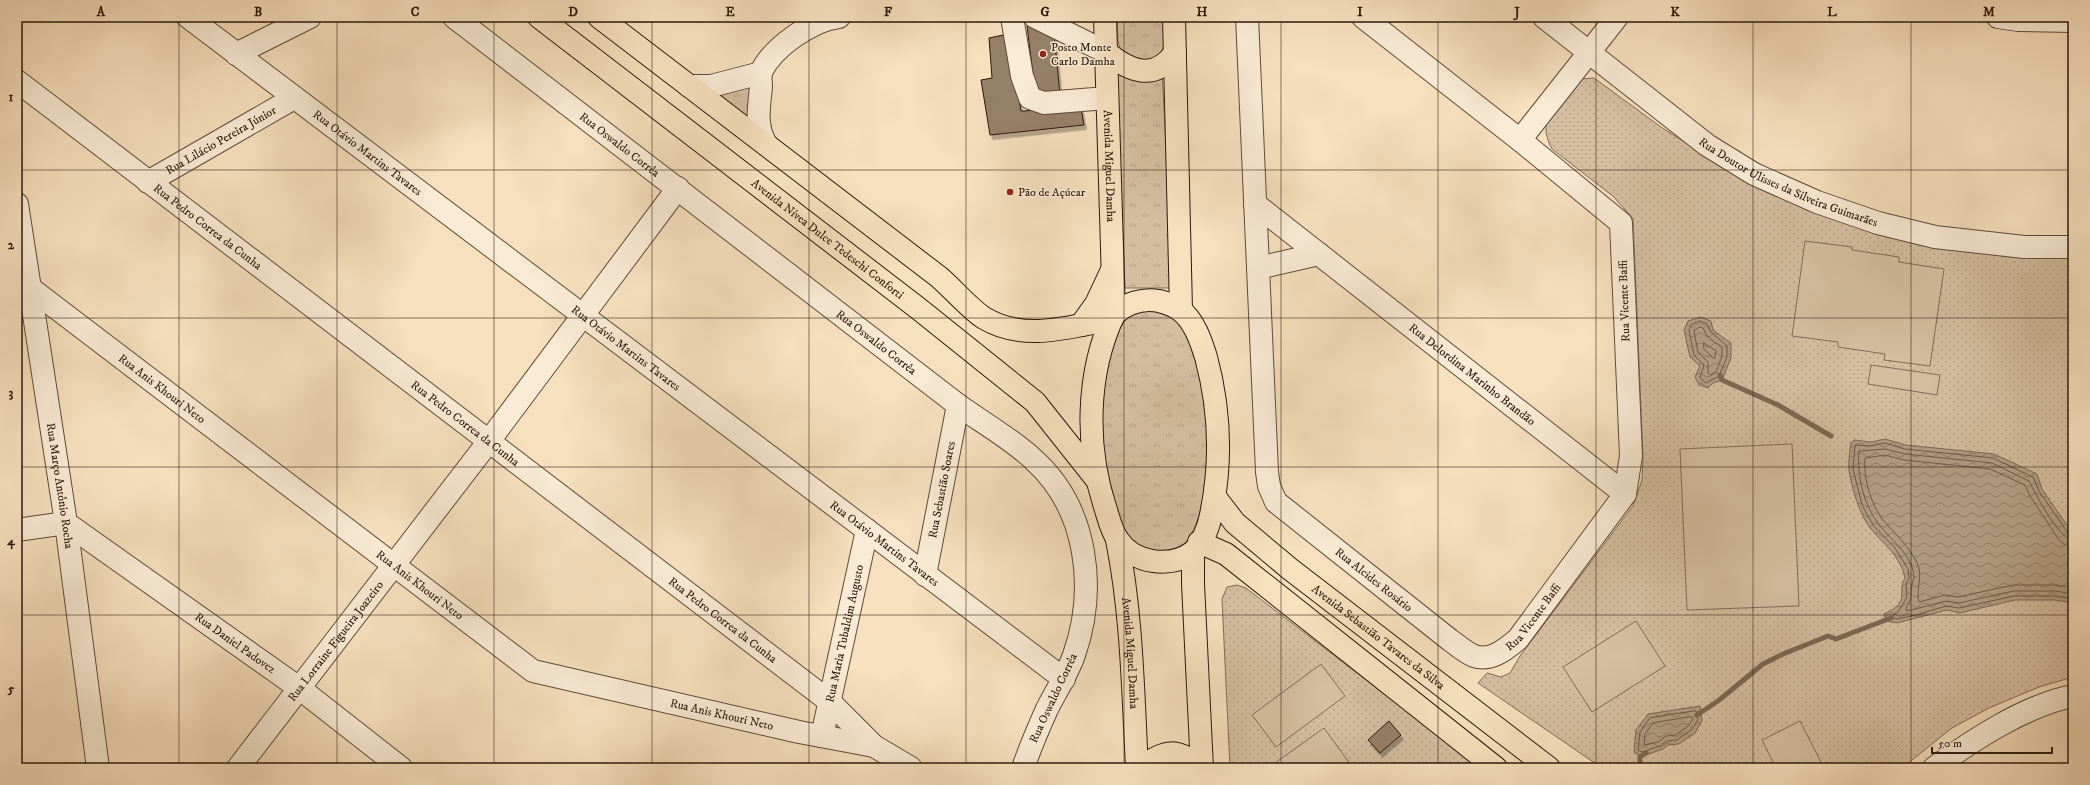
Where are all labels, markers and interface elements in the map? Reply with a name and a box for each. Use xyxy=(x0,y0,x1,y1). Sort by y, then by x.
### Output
text: A xyxy=(96,4,106,20)
text: B xyxy=(254,4,262,20)
text: C xyxy=(411,4,420,20)
text: D xyxy=(568,4,578,20)
text: E xyxy=(725,4,735,20)
text: F xyxy=(884,4,893,20)
text: G xyxy=(1040,4,1050,20)
text: H xyxy=(1197,4,1208,20)
text: I xyxy=(1357,4,1363,20)
text: J xyxy=(1512,4,1520,21)
text: K xyxy=(1670,4,1680,20)
text: L xyxy=(1827,4,1837,20)
text: M xyxy=(1983,4,1995,20)
place label: Posto Monte Carlo Damha xyxy=(1051,40,1116,69)
marker: Posto Monte Carlo Damha xyxy=(1038,49,1048,59)
text: 1 xyxy=(9,89,14,105)
street label: Rua Lilácio Pereira Júnior xyxy=(163,103,279,178)
street label: Rua Otávio Martins Tavares xyxy=(310,107,425,199)
street label: Rua Oswaldo Corrêa xyxy=(576,109,663,181)
street label: Avenida Miguel Damha xyxy=(1100,110,1118,223)
street label: Rua Doutor Ulisses da Silveira Guimarães xyxy=(1695,134,1880,230)
street label: Avenida Nívea Dulce Tedeschi Conforti xyxy=(748,176,907,303)
street label: Rua Pedro Correa da Cunha xyxy=(150,181,265,274)
place label: Pão de Açúcar xyxy=(1018,185,1086,200)
marker: Pão de Açúcar xyxy=(1005,187,1015,197)
text: 2 xyxy=(8,237,15,253)
street label: Rua Vicente Baffi xyxy=(1616,260,1633,342)
street label: Rua Otávio Martins Tavares xyxy=(568,302,683,394)
street label: Rua Oswaldo Corrêa xyxy=(833,307,920,379)
street label: Rua Delordina Marinho Brandão xyxy=(1405,320,1539,429)
street label: Rua Anis Khouri Neto xyxy=(115,351,209,427)
street label: Rua Pedro Correa da Cunha xyxy=(408,377,523,470)
text: 3 xyxy=(9,385,14,401)
street label: Rua Março Antônio Rocha xyxy=(43,422,76,551)
street label: Rua Sebastião Soares xyxy=(925,440,959,540)
street label: Rua Otávio Martins Tavares xyxy=(827,498,942,590)
text: 4 xyxy=(6,533,15,550)
street label: Rua Alcides Rosário xyxy=(1332,545,1416,615)
street label: Rua Anis Khouri Neto xyxy=(373,547,466,623)
street label: Rua Maria Tubaldim Augusto xyxy=(823,563,867,704)
street label: Rua Pedro Correa da Cunha xyxy=(665,574,780,667)
street label: Rua Lorraine Figueira Joazeiro xyxy=(285,578,387,705)
street label: Rua Vicente Baffi xyxy=(1502,581,1564,654)
street label: Avenida Sebastião Tavares da Silva xyxy=(1309,582,1448,694)
street label: Avenida Miguel Damha xyxy=(1118,596,1141,710)
street label: Rua Daniel Padovez xyxy=(192,610,278,677)
street label: Rua Oswaldo Corrêa xyxy=(1026,650,1081,746)
text: 5 xyxy=(7,681,15,697)
street label: Rua Anis Khouri Neto xyxy=(669,696,775,734)
scale bar xyxy=(1932,729,2052,755)
text: 50 m xyxy=(1938,736,1962,751)

